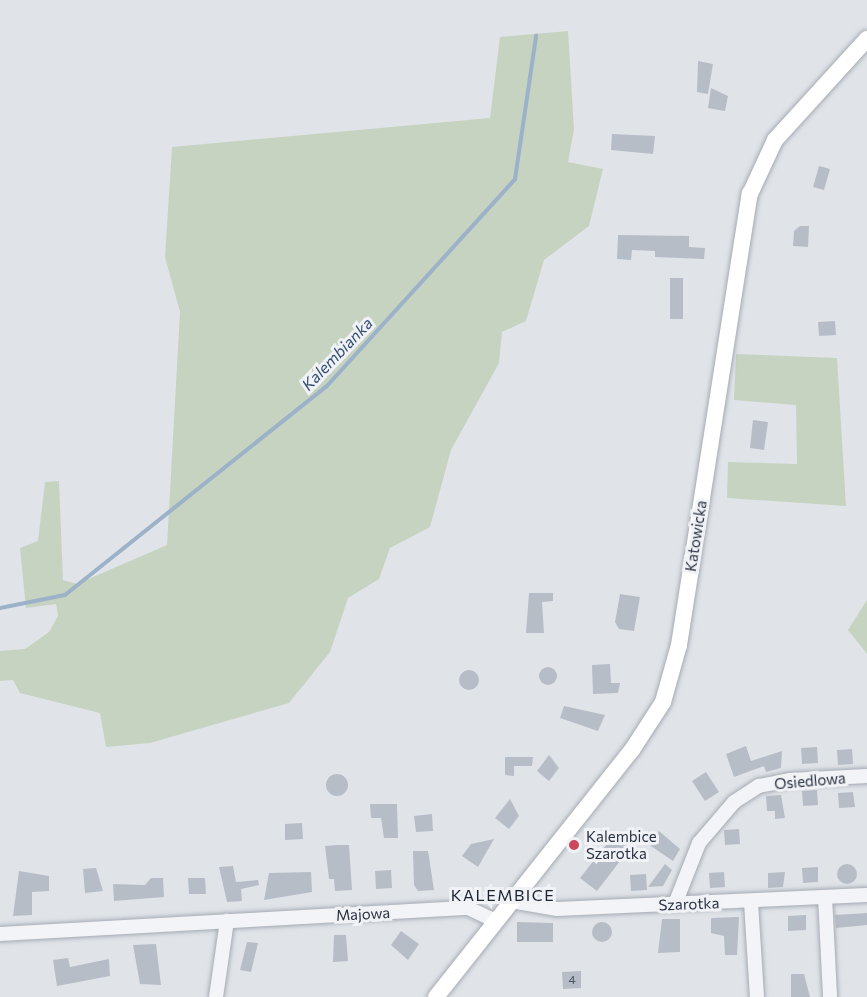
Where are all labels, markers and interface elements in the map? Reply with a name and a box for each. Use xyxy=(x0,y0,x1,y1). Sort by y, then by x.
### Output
water label: Kalembianka xyxy=(298,314,376,394)
street label: Katowicka xyxy=(681,499,711,573)
street label: Osiedlowa xyxy=(773,769,847,793)
place label: Kalembice Szarotka xyxy=(586,827,657,862)
marker: Kalembice Szarotka xyxy=(567,838,581,852)
district label: KALEMBICE xyxy=(451,885,555,905)
street label: Szarotka xyxy=(658,894,720,914)
street label: Majowa xyxy=(335,904,391,924)
house number: 4 xyxy=(568,973,576,987)

